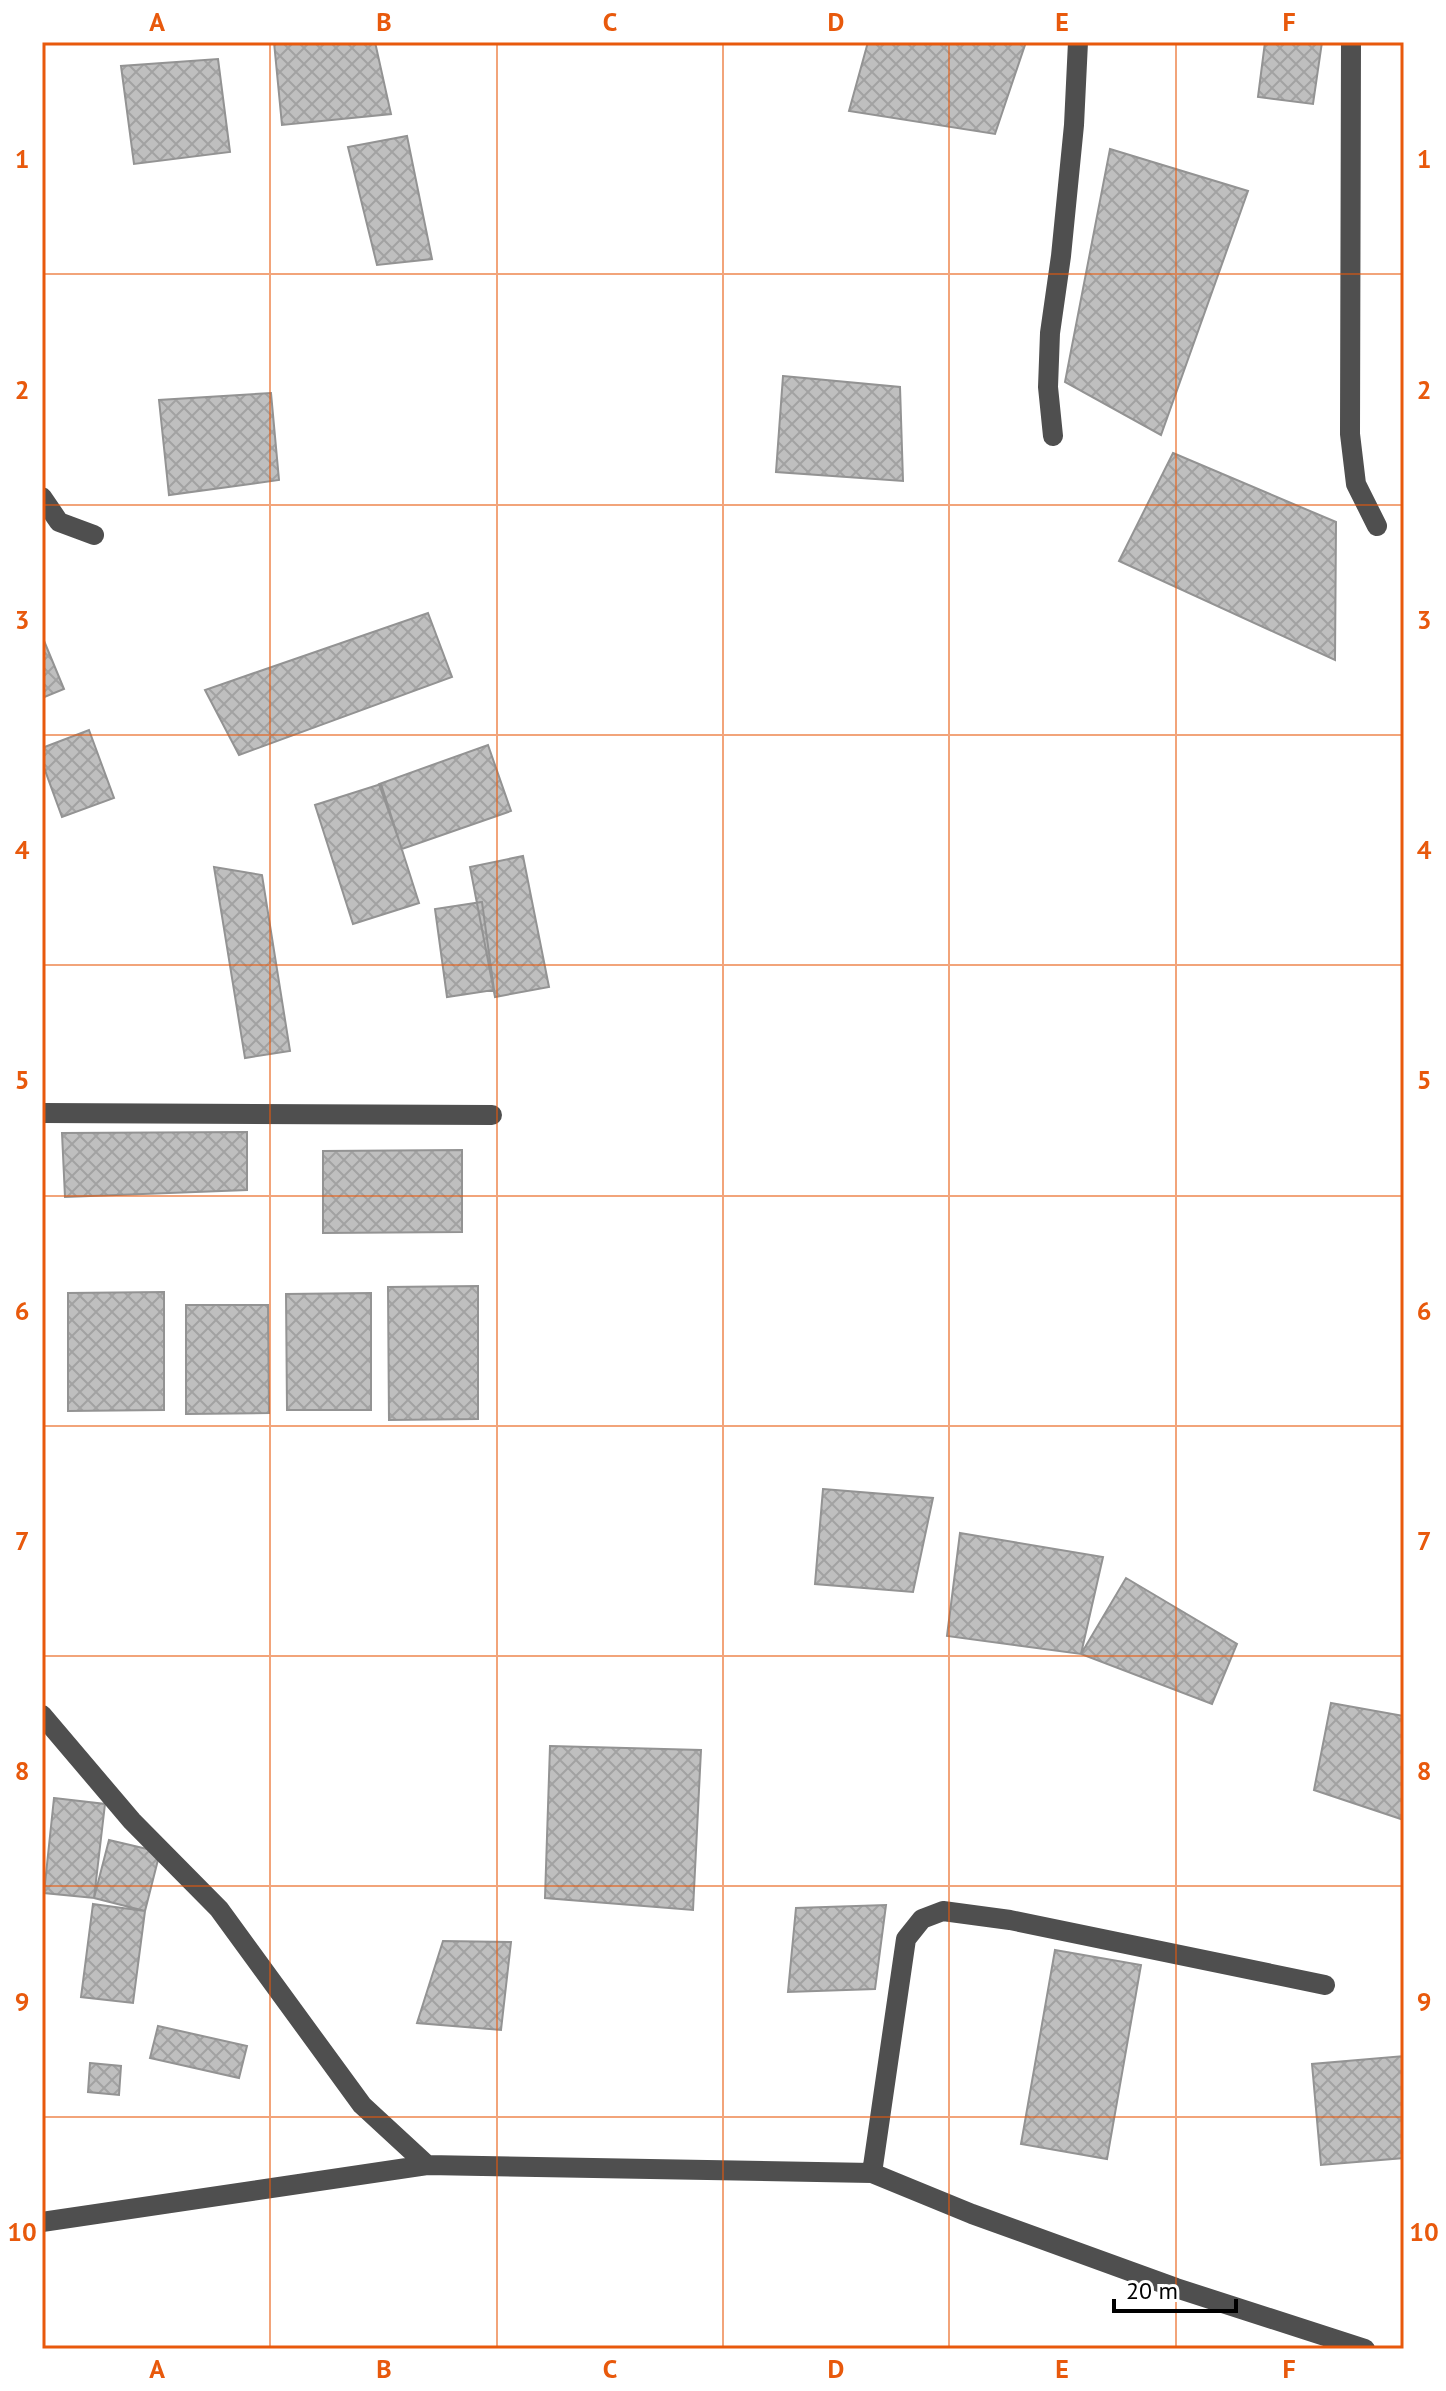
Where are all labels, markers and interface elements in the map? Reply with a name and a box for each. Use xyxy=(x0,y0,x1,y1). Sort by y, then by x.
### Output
text: A xyxy=(149,5,165,38)
text: B xyxy=(376,5,392,38)
text: C xyxy=(603,5,617,38)
text: D xyxy=(828,5,844,38)
text: E xyxy=(1055,5,1069,38)
text: F xyxy=(1282,5,1296,38)
text: 1 xyxy=(15,142,29,175)
text: 1 xyxy=(1417,142,1431,175)
text: 2 xyxy=(15,373,29,406)
text: 2 xyxy=(1417,373,1431,406)
text: 3 xyxy=(15,603,29,636)
text: 3 xyxy=(1417,603,1431,636)
text: 4 xyxy=(15,833,30,866)
text: 4 xyxy=(1417,833,1432,866)
text: 5 xyxy=(15,1063,29,1096)
text: 5 xyxy=(1417,1063,1431,1096)
text: 6 xyxy=(15,1294,29,1327)
text: 6 xyxy=(1417,1294,1431,1327)
text: 7 xyxy=(15,1524,29,1557)
text: 7 xyxy=(1417,1524,1431,1557)
text: 8 xyxy=(15,1754,29,1787)
text: 8 xyxy=(1417,1754,1431,1787)
text: 9 xyxy=(15,1985,29,2018)
text: 9 xyxy=(1417,1985,1431,2018)
text: 10 xyxy=(7,2215,37,2248)
text: 10 xyxy=(1409,2215,1439,2248)
scale bar xyxy=(1114,2263,1236,2313)
text: 20 m xyxy=(1126,2275,1178,2306)
text: A xyxy=(149,2352,165,2385)
text: B xyxy=(376,2352,392,2385)
text: C xyxy=(603,2352,617,2385)
text: D xyxy=(828,2352,844,2385)
text: E xyxy=(1055,2352,1069,2385)
text: F xyxy=(1282,2352,1296,2385)

